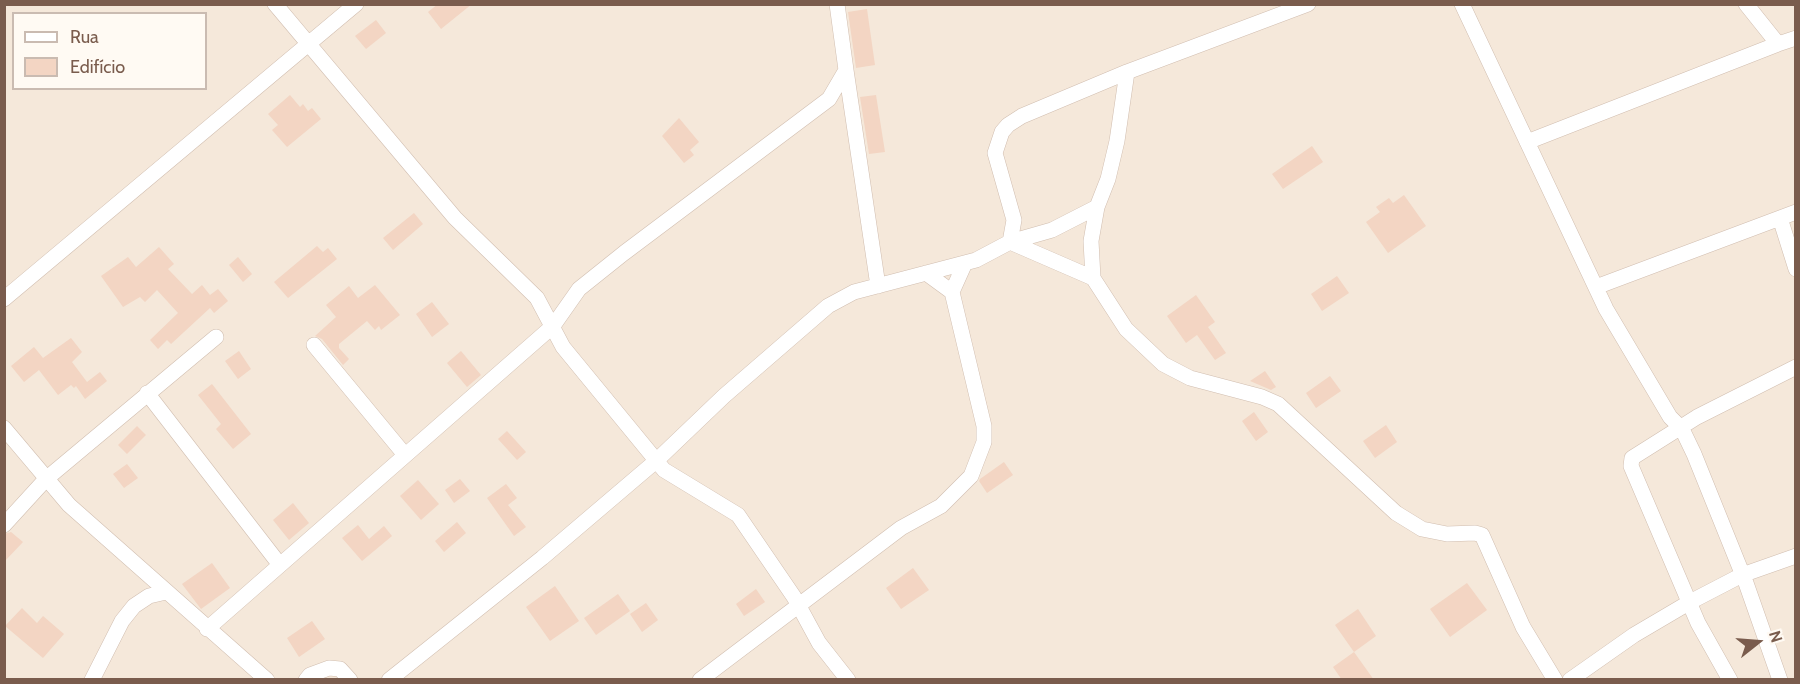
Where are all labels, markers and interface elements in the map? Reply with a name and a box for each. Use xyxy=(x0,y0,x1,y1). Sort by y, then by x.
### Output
legend xyxy=(12,12,207,90)
text: Rua xyxy=(70,26,99,48)
text: Edifício xyxy=(70,56,125,78)
north arrow xyxy=(1728,612,1788,672)
text: N xyxy=(1765,628,1786,645)

